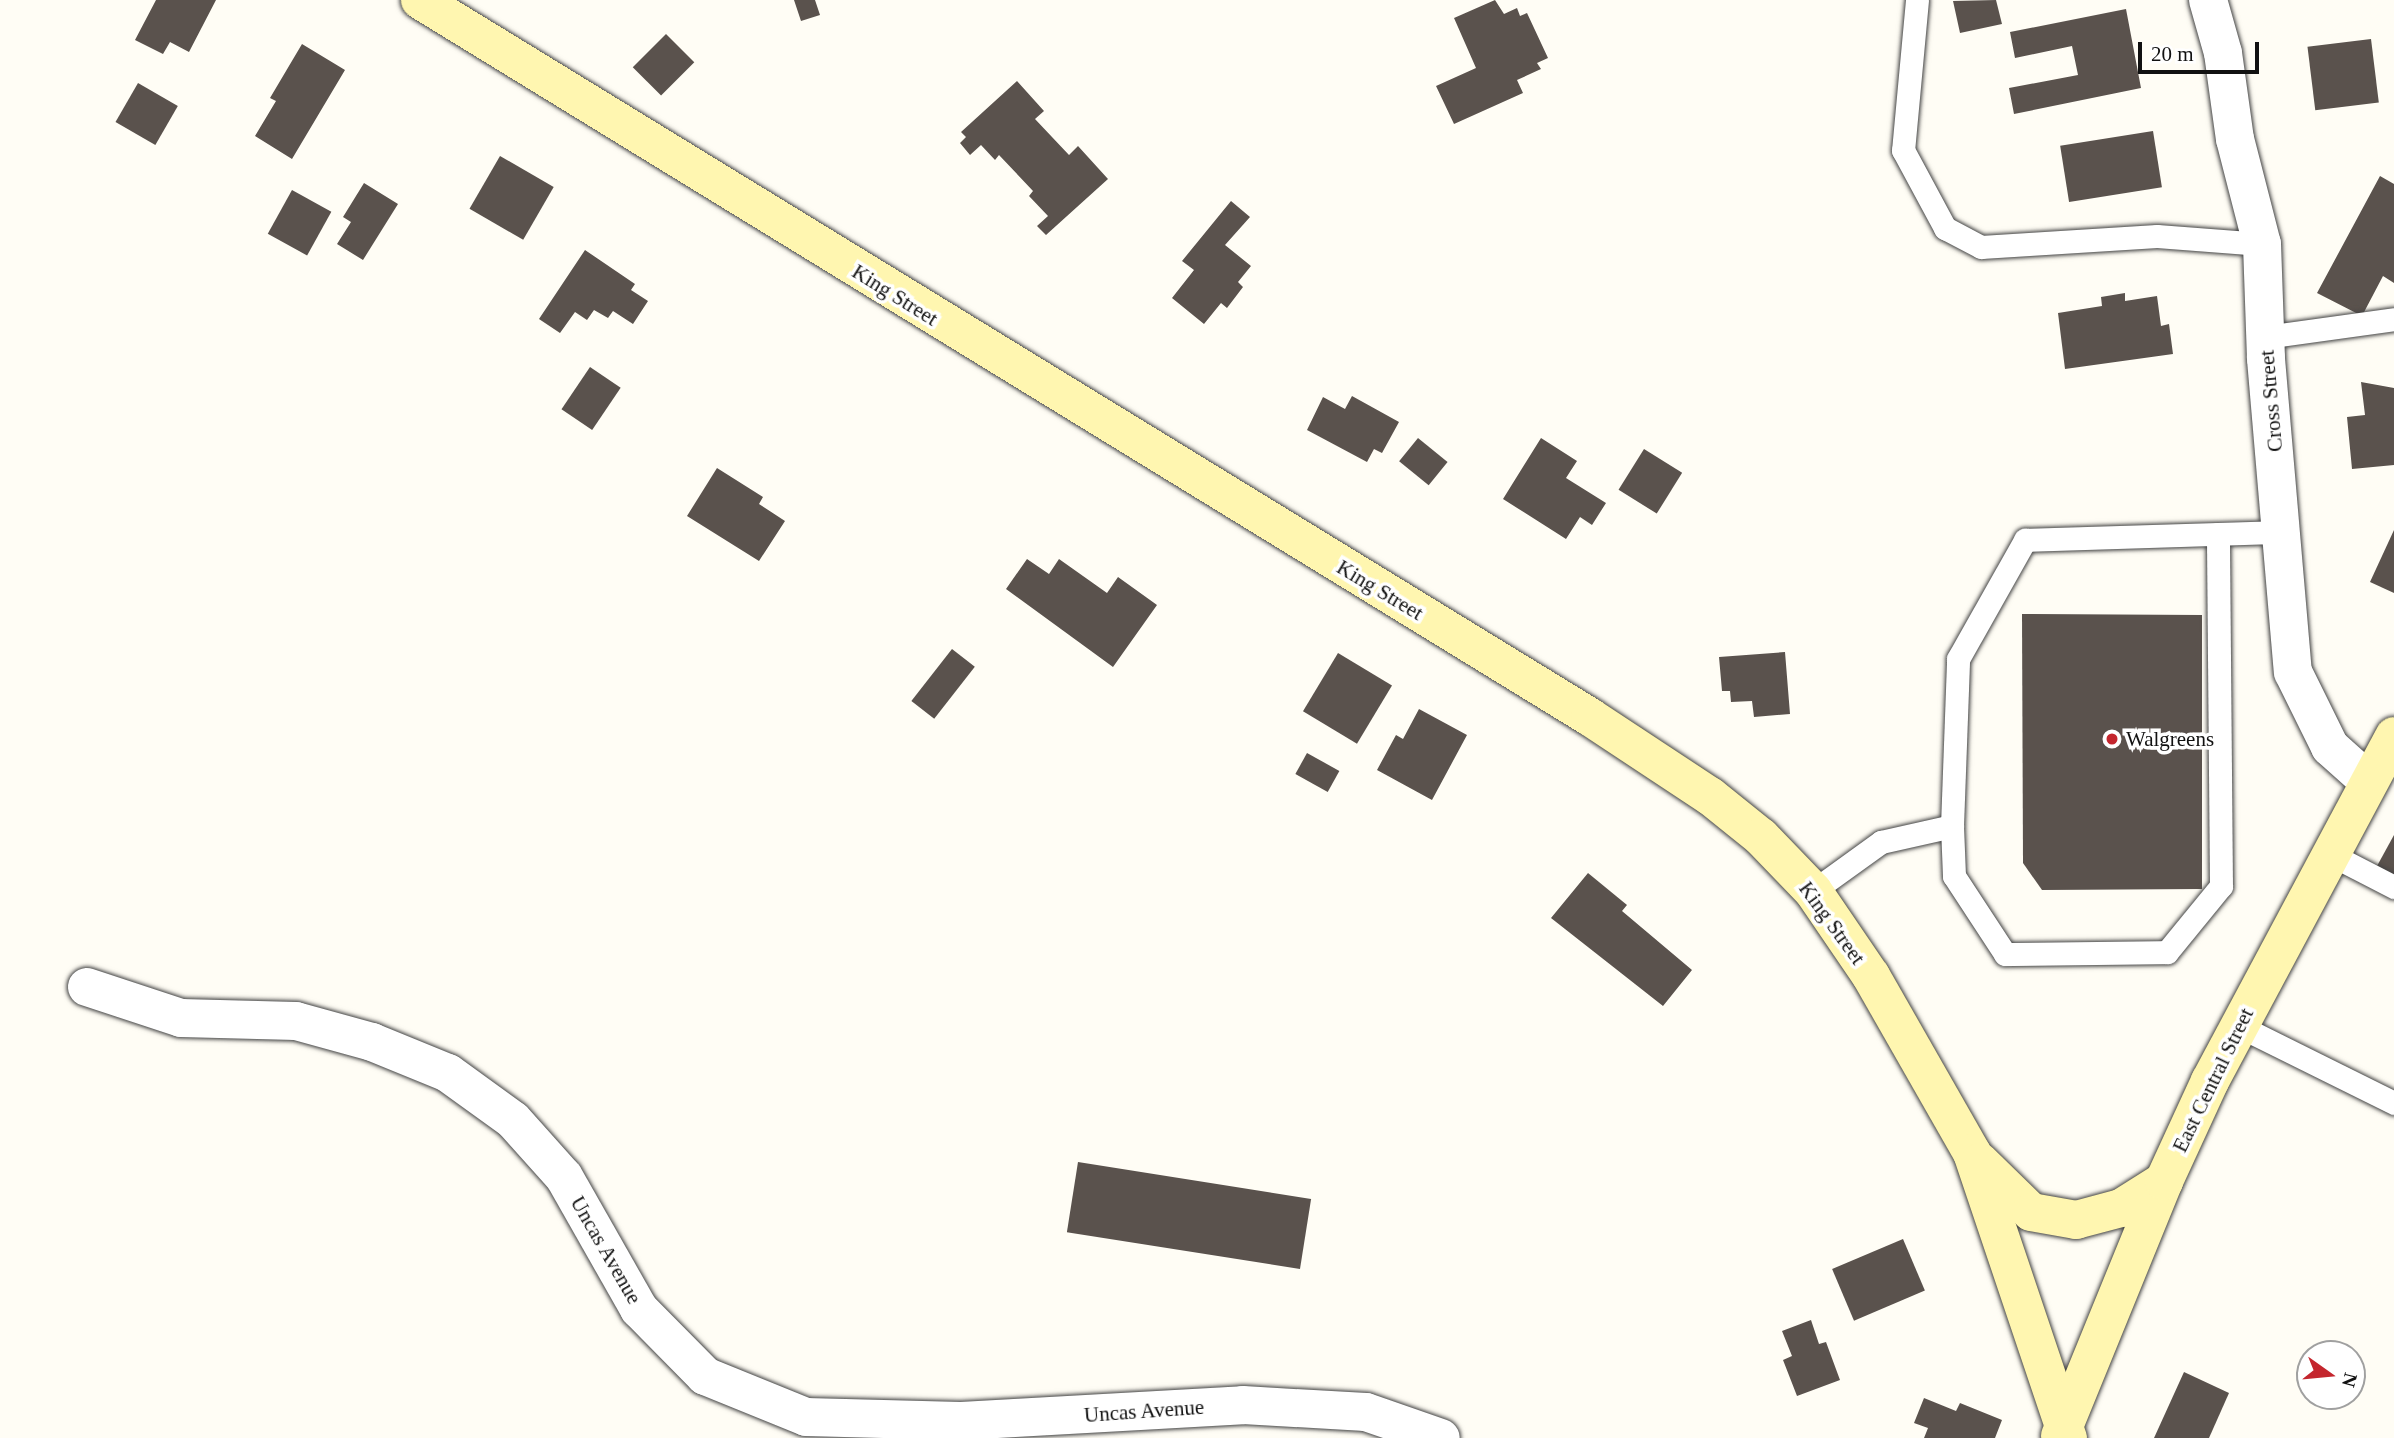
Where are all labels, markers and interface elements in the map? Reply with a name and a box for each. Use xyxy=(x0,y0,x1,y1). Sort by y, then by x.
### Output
scale bar xyxy=(2142,28,2263,72)
text: 20 m xyxy=(2151,42,2194,66)
street label: King Street xyxy=(848,259,942,331)
street label: Cross Street xyxy=(2254,349,2288,453)
street label: King Street xyxy=(1332,554,1428,626)
place label: Walgreens xyxy=(2126,726,2214,752)
marker: Walgreens xyxy=(2104,731,2120,747)
street label: King Street xyxy=(1794,877,1870,969)
street label: East Central Street xyxy=(2167,1004,2259,1156)
street label: Uncas Avenue xyxy=(565,1191,647,1309)
north arrow xyxy=(2296,1340,2366,1410)
text: N xyxy=(2338,1371,2362,1389)
street label: Uncas Avenue xyxy=(1083,1394,1205,1428)

